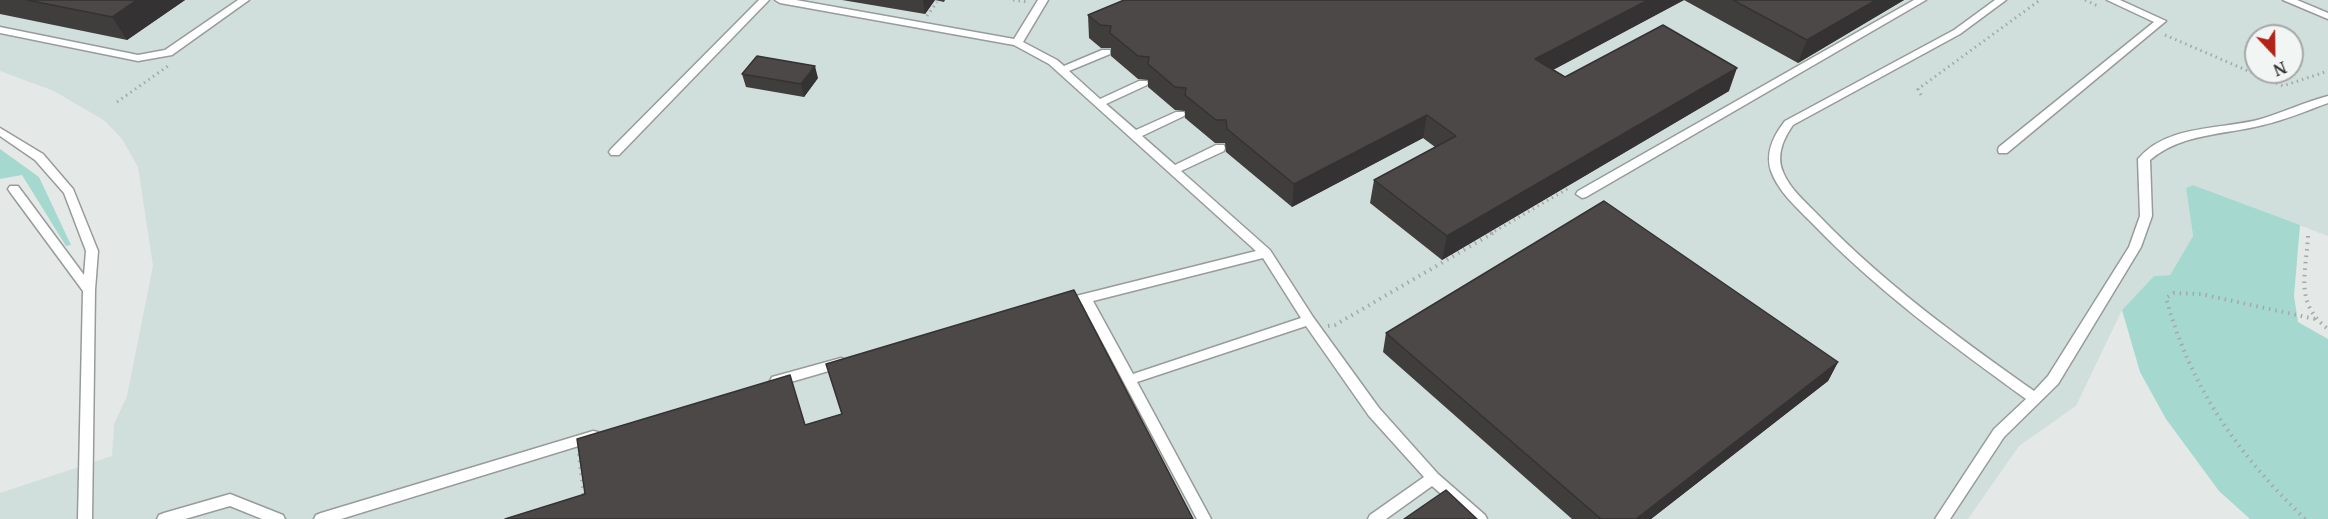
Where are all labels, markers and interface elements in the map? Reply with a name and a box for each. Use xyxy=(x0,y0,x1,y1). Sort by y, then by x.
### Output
north arrow xyxy=(2244,24,2304,84)
text: N xyxy=(2270,56,2290,81)

